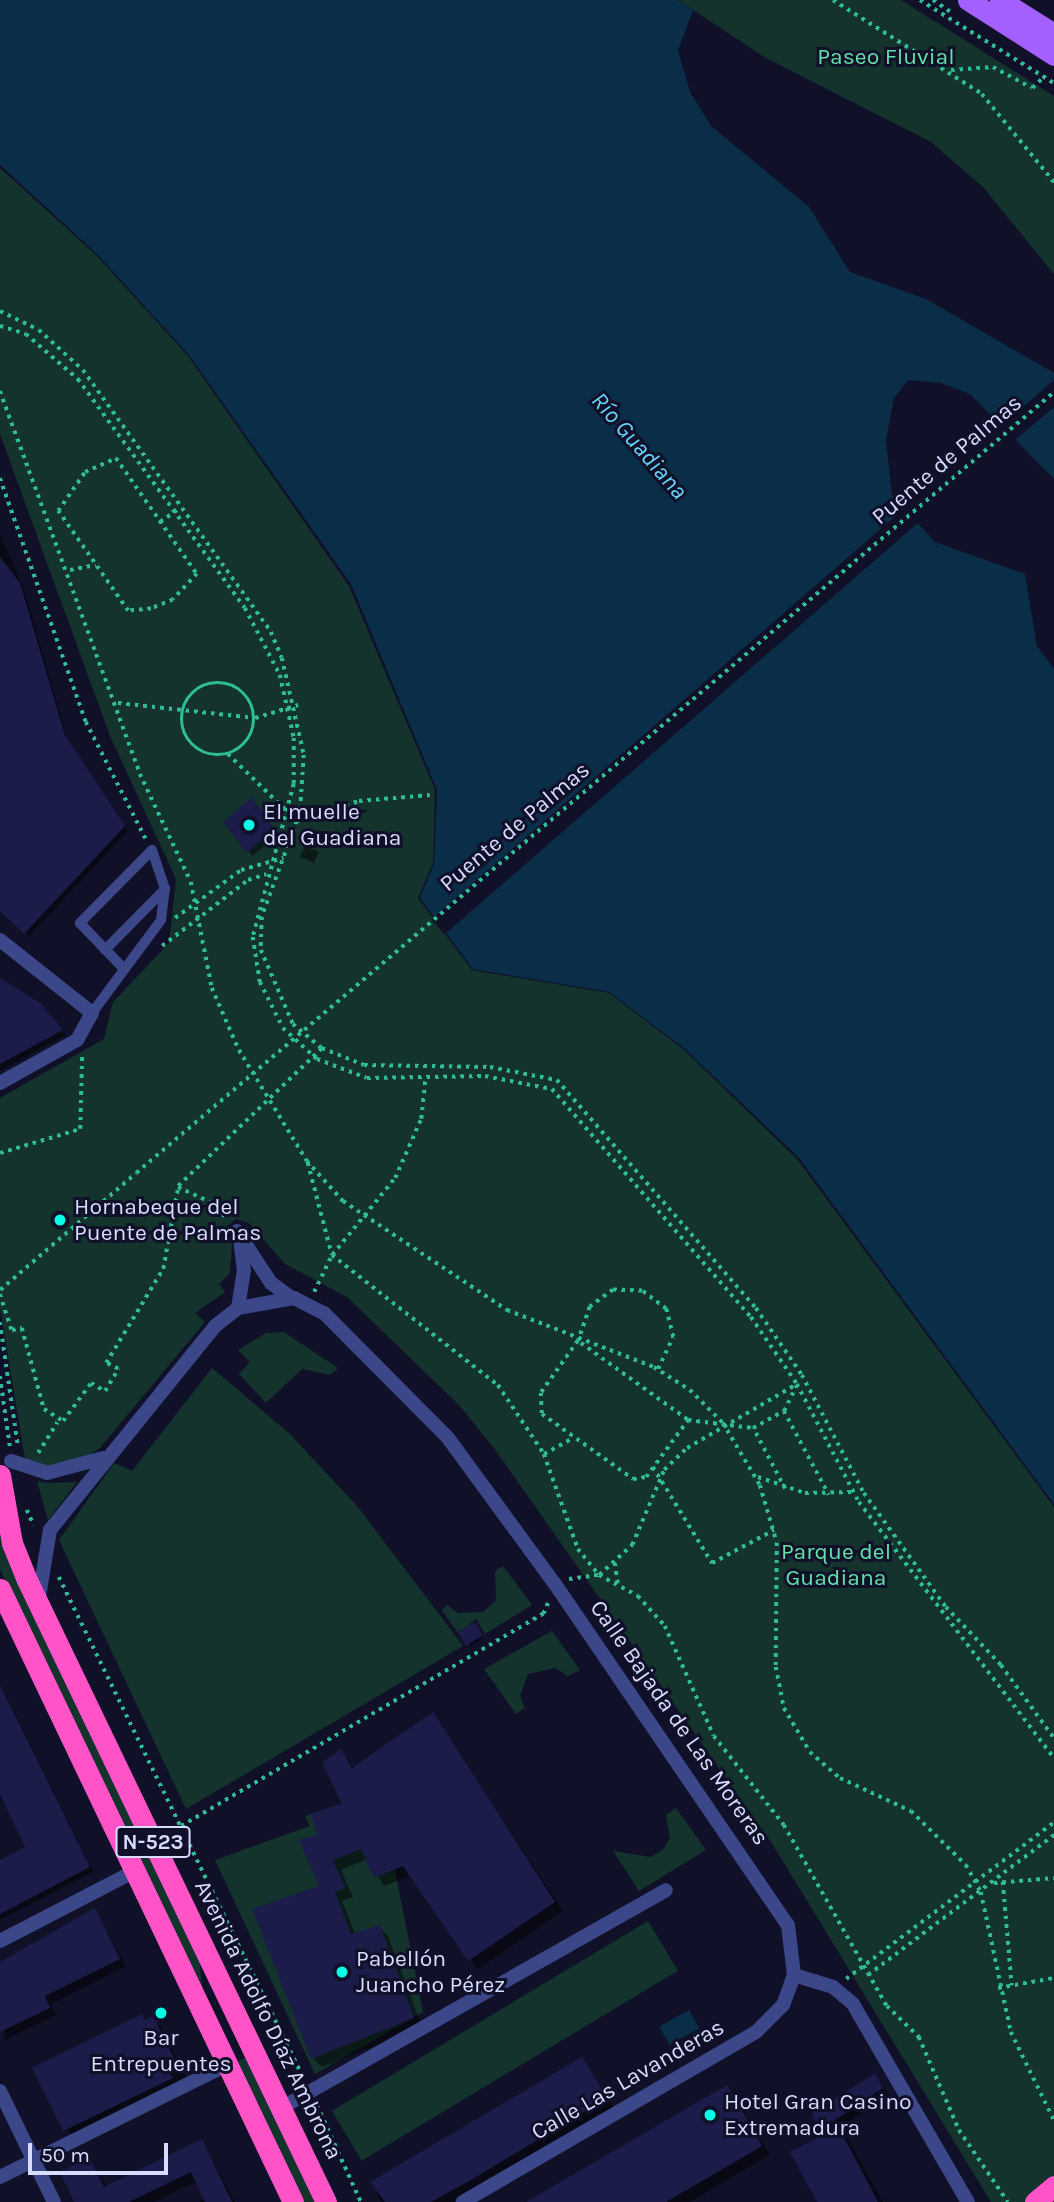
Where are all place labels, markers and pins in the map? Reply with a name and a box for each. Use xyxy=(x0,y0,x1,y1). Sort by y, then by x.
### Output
place label: El muelle del Guadiana xyxy=(263,798,401,852)
marker: El muelle del Guadiana xyxy=(241,817,257,833)
place label: Hornabeque del Puente de Palmas xyxy=(74,1193,261,1247)
marker: Hornabeque del Puente de Palmas xyxy=(52,1212,68,1228)
place label: Pabellón Juancho Pérez xyxy=(356,1945,505,1999)
marker: Pabellón Juancho Pérez xyxy=(334,1964,350,1980)
marker: Bar Entrepuentes xyxy=(153,2005,169,2021)
place label: Bar Entrepuentes xyxy=(90,2024,232,2078)
place label: Hotel Gran Casino Extremadura xyxy=(724,2088,912,2142)
marker: Hotel Gran Casino Extremadura xyxy=(702,2107,718,2123)

